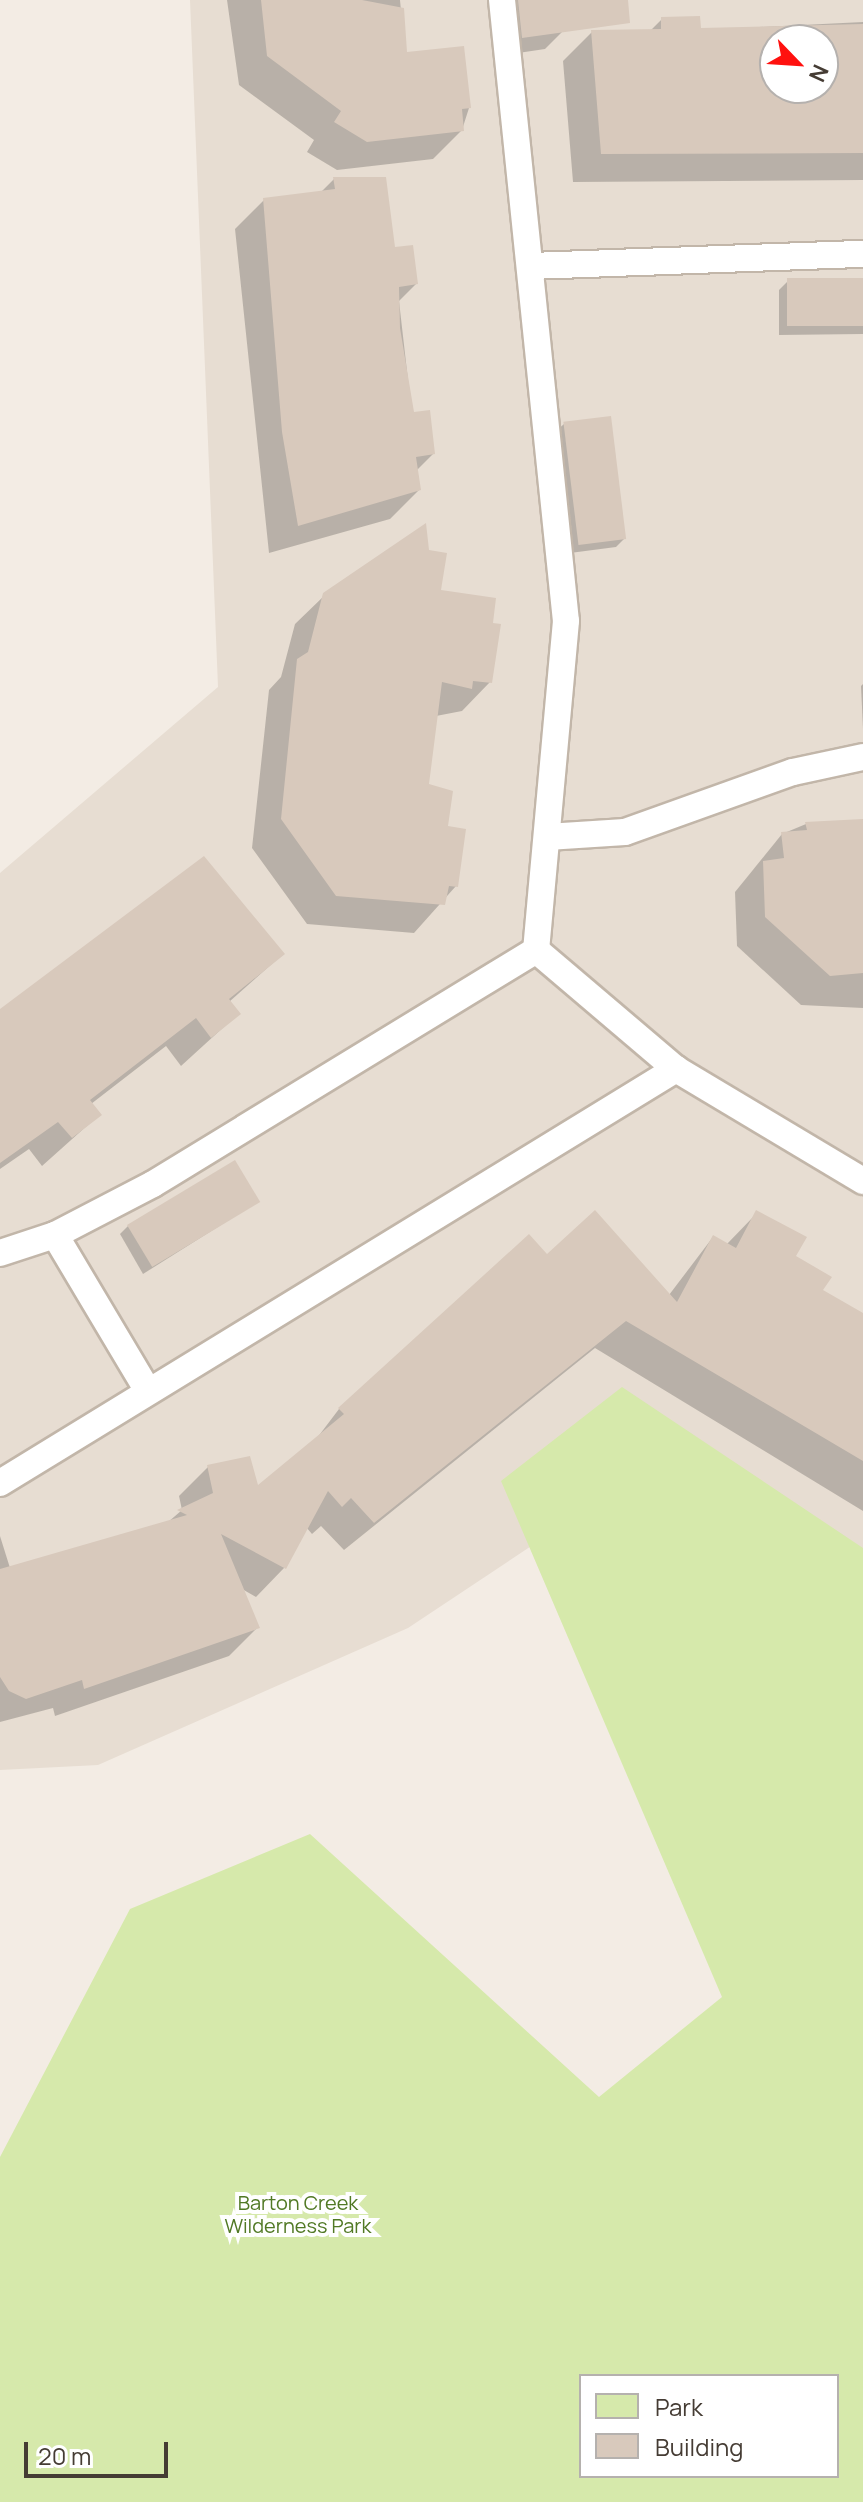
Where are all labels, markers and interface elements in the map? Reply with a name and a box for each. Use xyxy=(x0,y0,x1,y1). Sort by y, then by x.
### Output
north arrow xyxy=(759,24,839,104)
text: N xyxy=(802,60,836,87)
park label: Barton Creek Wilderness Park xyxy=(225,2190,371,2237)
legend xyxy=(579,2374,839,2478)
text: Park xyxy=(655,2390,703,2423)
scale bar xyxy=(28,2426,172,2476)
text: Building xyxy=(655,2430,743,2463)
text: 20 m xyxy=(38,2439,91,2472)

